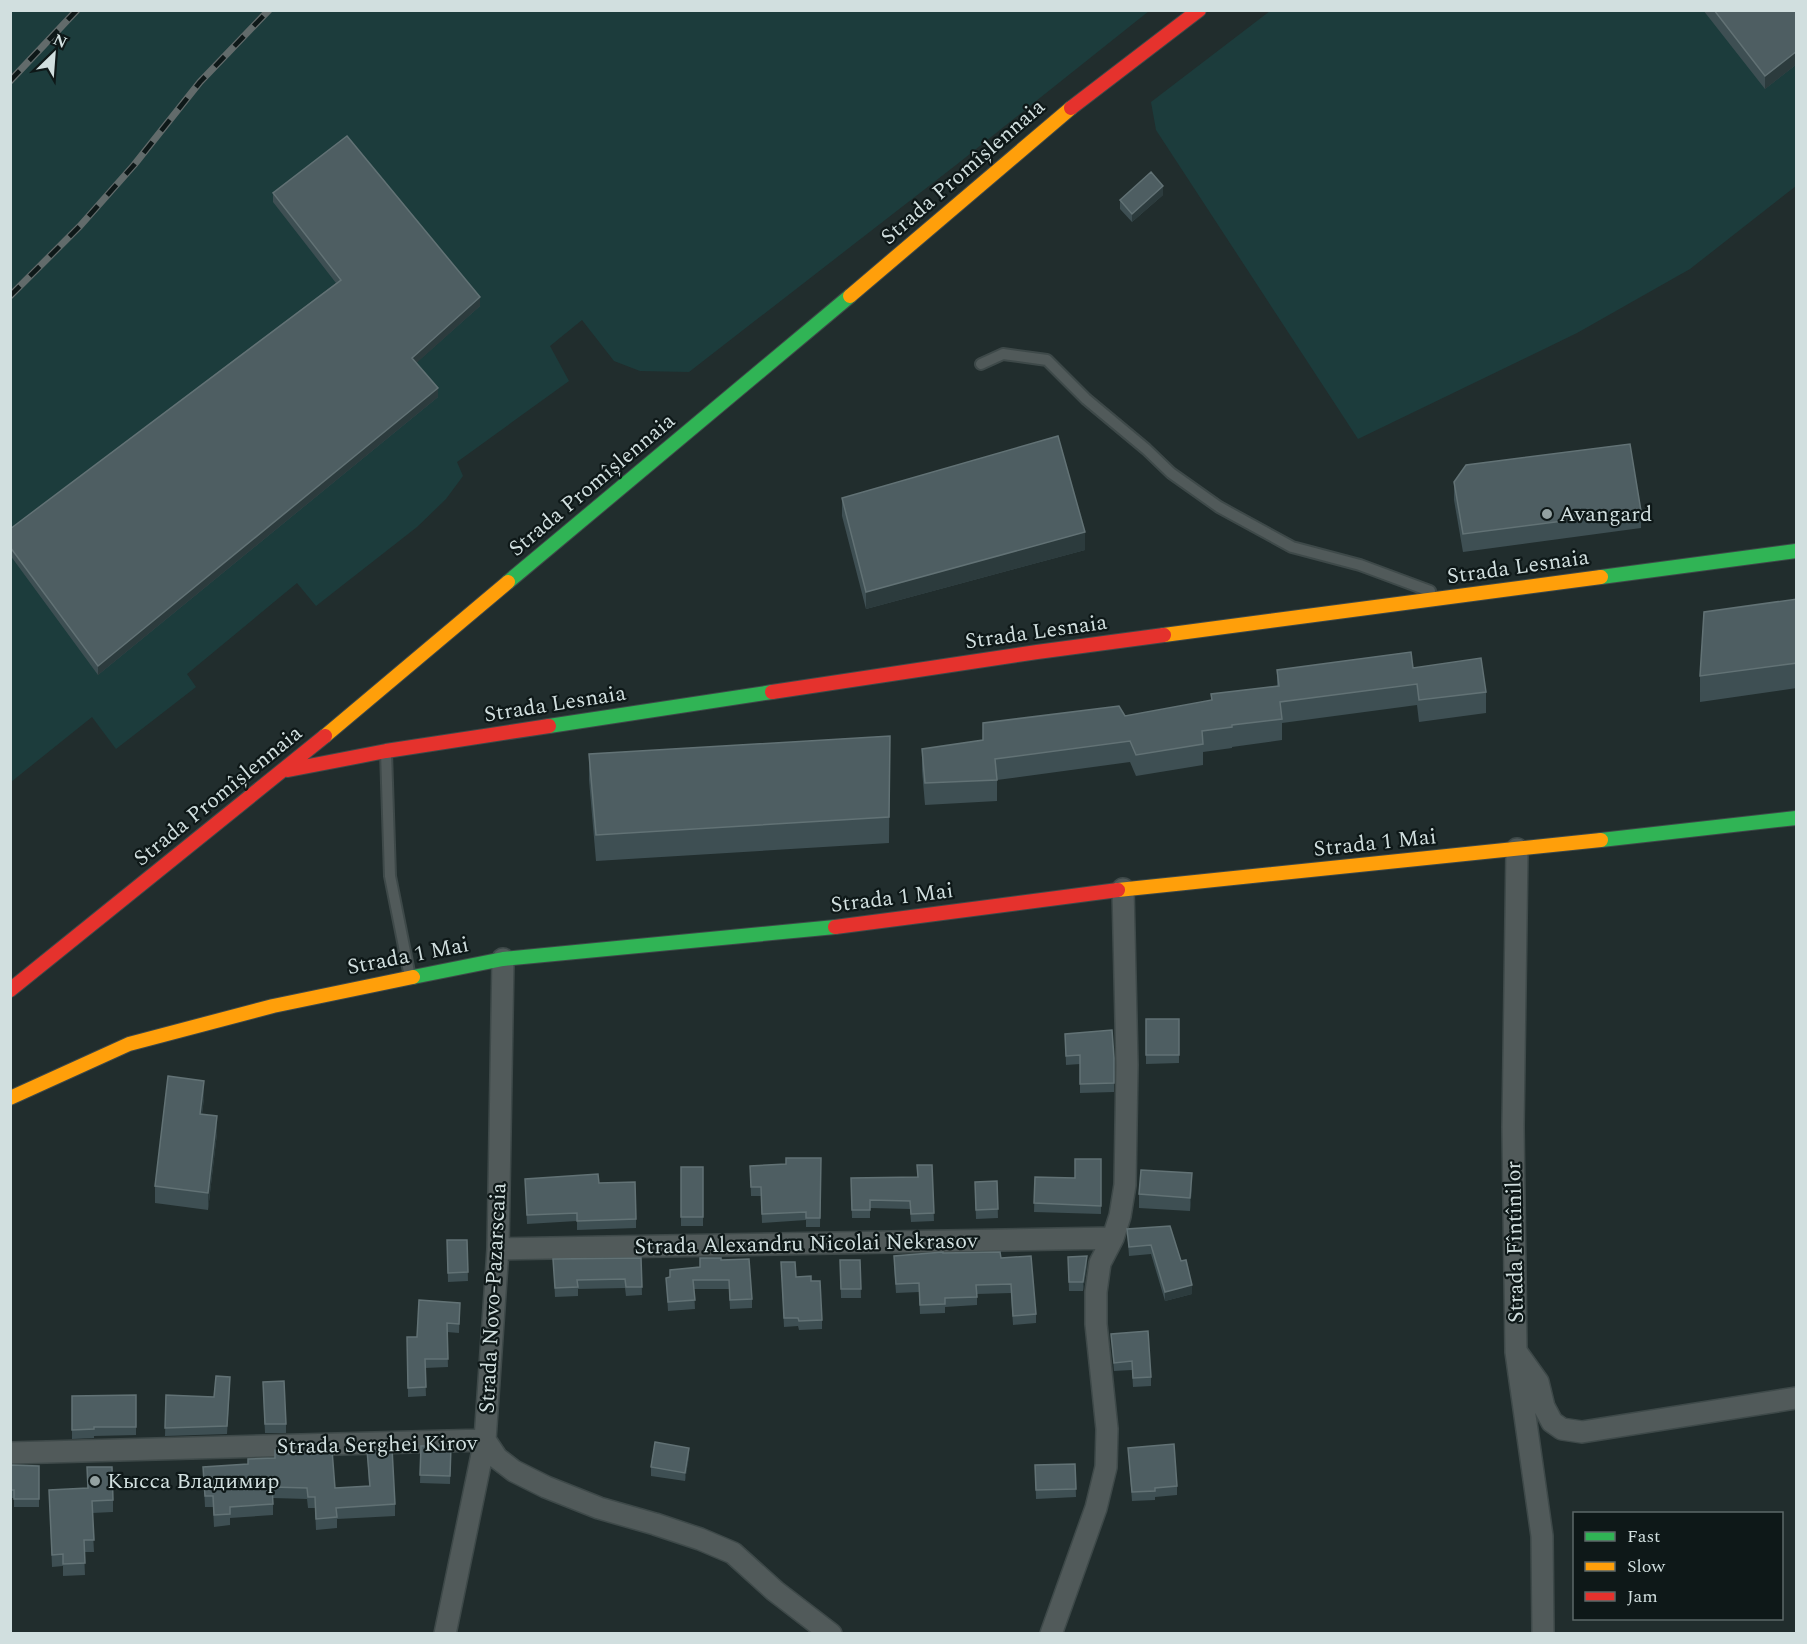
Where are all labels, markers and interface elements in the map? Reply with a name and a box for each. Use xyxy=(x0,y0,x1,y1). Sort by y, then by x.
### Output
north arrow xyxy=(24,24,84,84)
text: N xyxy=(49,28,71,55)
street label: Strada Promîșlennaia xyxy=(873,91,1053,253)
street label: Strada Promîșlennaia xyxy=(501,405,683,565)
place label: Avangard xyxy=(1559,498,1652,531)
marker: Avangard xyxy=(1540,507,1554,521)
street label: Strada Lesnaia xyxy=(1445,541,1591,593)
street label: Strada Lesnaia xyxy=(963,606,1109,658)
street label: Strada Lesnaia xyxy=(482,676,629,732)
street label: Strada Promîșlennaia xyxy=(126,717,310,875)
street label: Strada 1 Mai xyxy=(1312,820,1438,866)
street label: Strada 1 Mai xyxy=(829,874,955,922)
street label: Strada 1 Mai xyxy=(344,928,472,984)
street label: Strada Fîntînilor xyxy=(1497,1160,1533,1324)
street label: Strada Novo-Pazarscaia xyxy=(470,1181,516,1414)
street label: Strada Alexandru Nicolai Nekrasov xyxy=(634,1224,979,1263)
street label: Strada Serghei Kirov xyxy=(276,1427,479,1463)
place label: Кысса Владимир xyxy=(107,1465,279,1498)
marker: Кысса Владимир xyxy=(88,1474,102,1488)
legend xyxy=(1573,1512,1783,1620)
text: Fast xyxy=(1627,1523,1660,1550)
text: Slow xyxy=(1627,1553,1666,1580)
text: Jam xyxy=(1627,1583,1658,1610)

